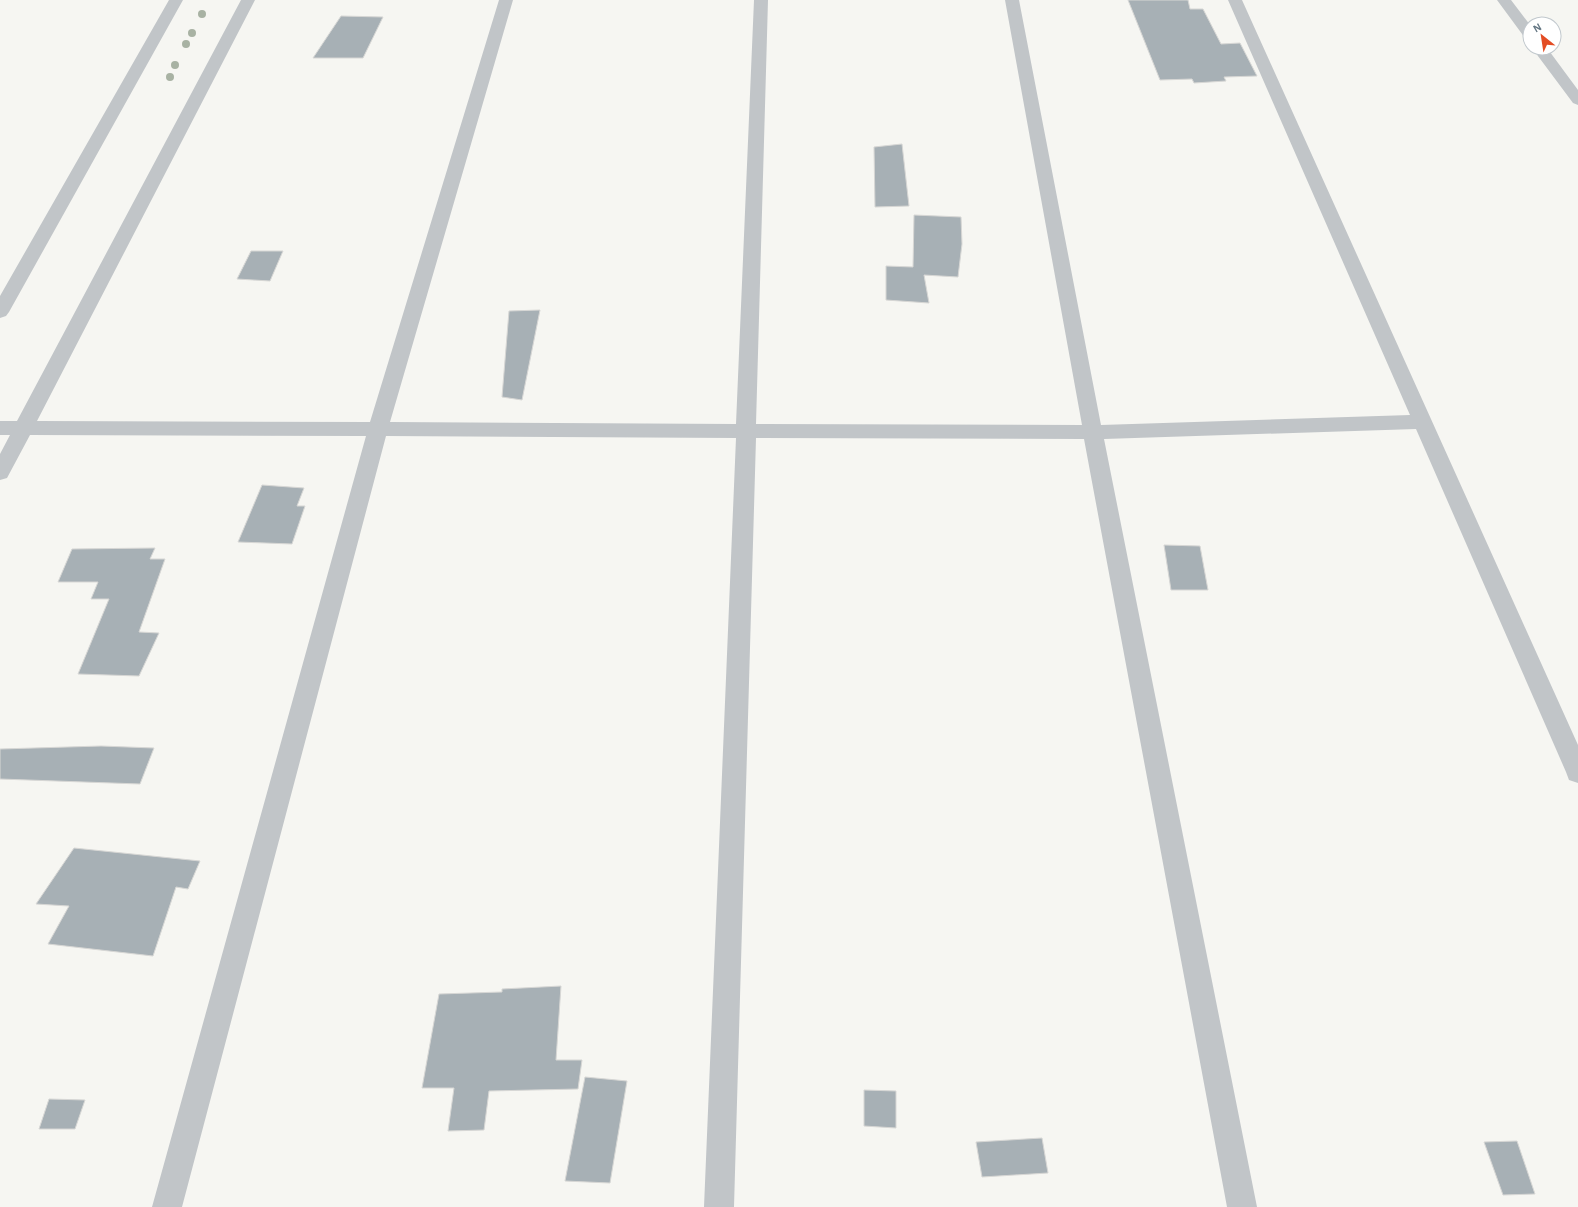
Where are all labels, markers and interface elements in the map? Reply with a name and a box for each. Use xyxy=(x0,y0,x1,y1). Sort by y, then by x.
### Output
north arrow xyxy=(1522,16,1562,56)
text: N xyxy=(1531,21,1543,34)

